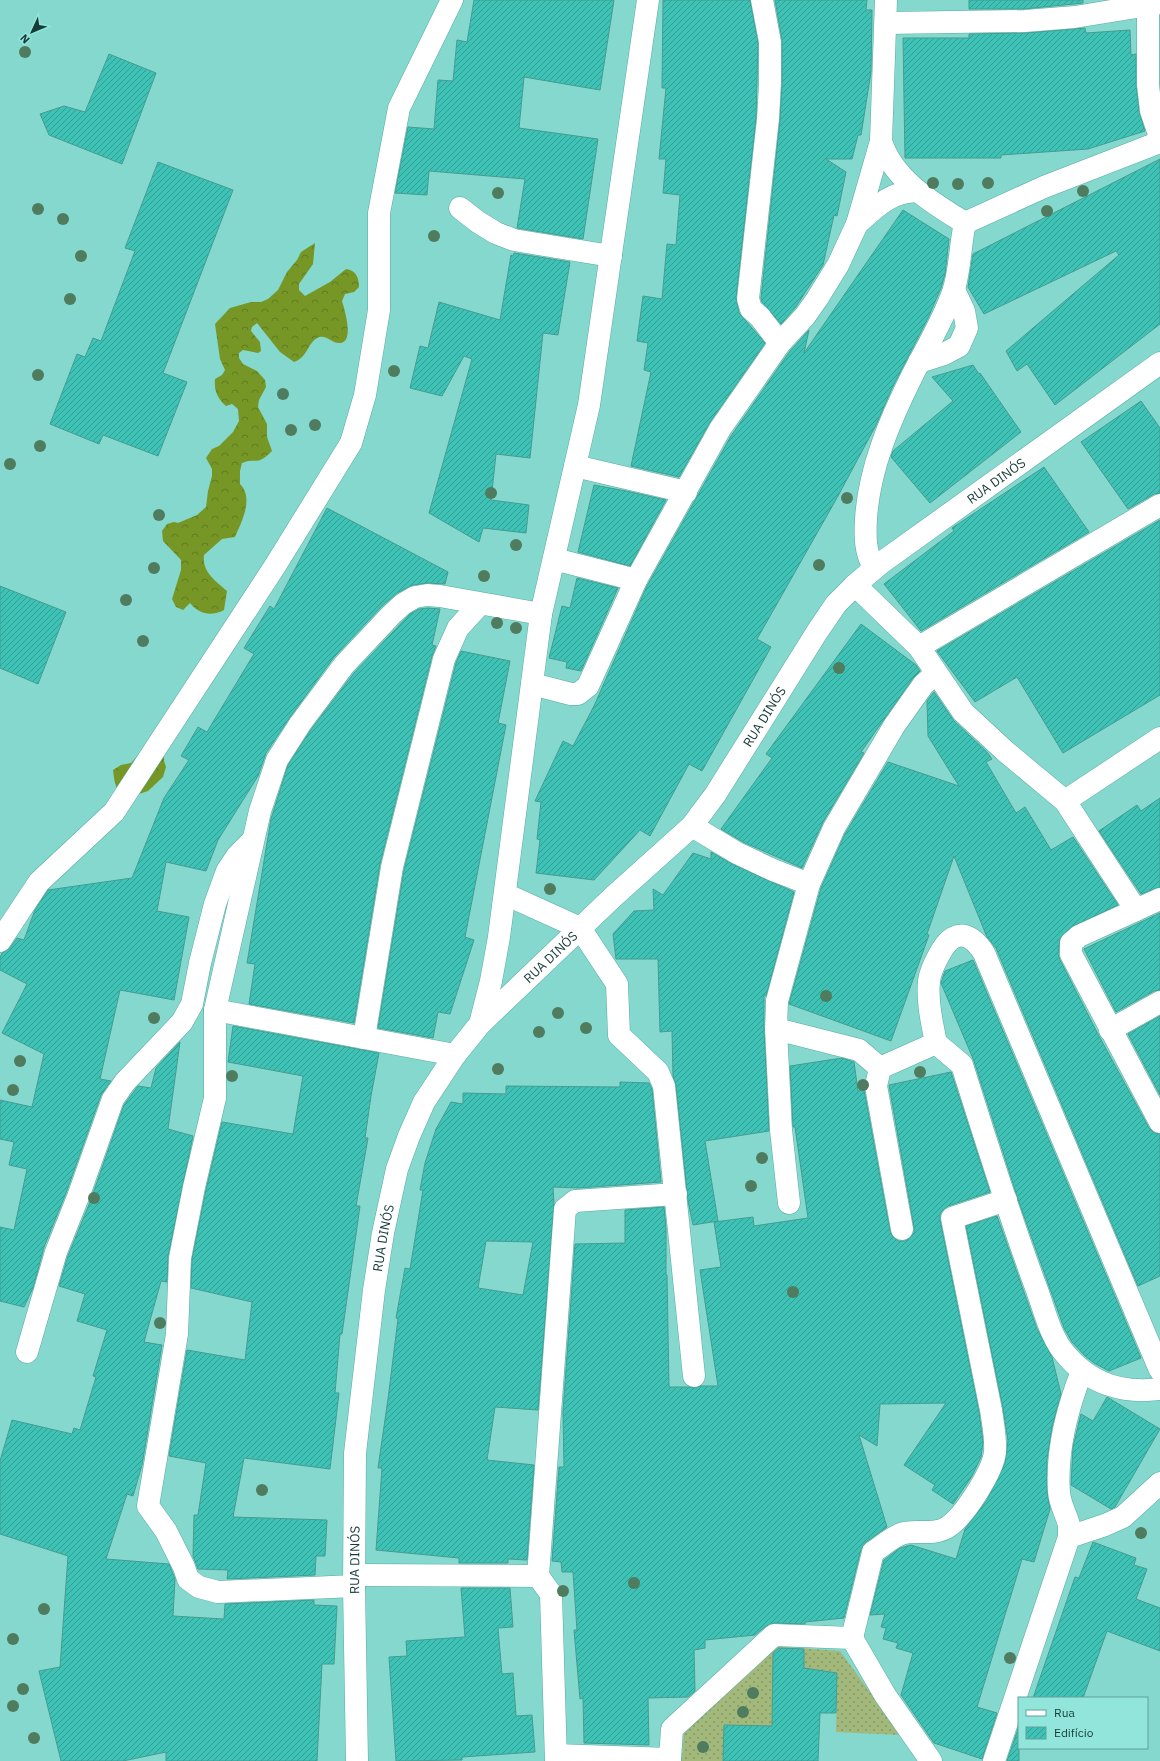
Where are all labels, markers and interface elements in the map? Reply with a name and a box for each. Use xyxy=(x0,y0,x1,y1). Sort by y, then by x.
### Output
north arrow xyxy=(12,12,52,52)
text: N xyxy=(17,31,33,47)
street label: RUA DINÓS xyxy=(964,454,1029,508)
street label: RUA DINÓS xyxy=(739,683,790,750)
street label: RUA DINÓS xyxy=(520,928,581,987)
street label: RUA DINÓS xyxy=(369,1203,398,1273)
street label: RUA DINÓS xyxy=(346,1526,363,1594)
legend xyxy=(1018,1697,1148,1749)
text: Rua xyxy=(1054,1705,1075,1720)
text: Edifício xyxy=(1054,1725,1094,1740)

